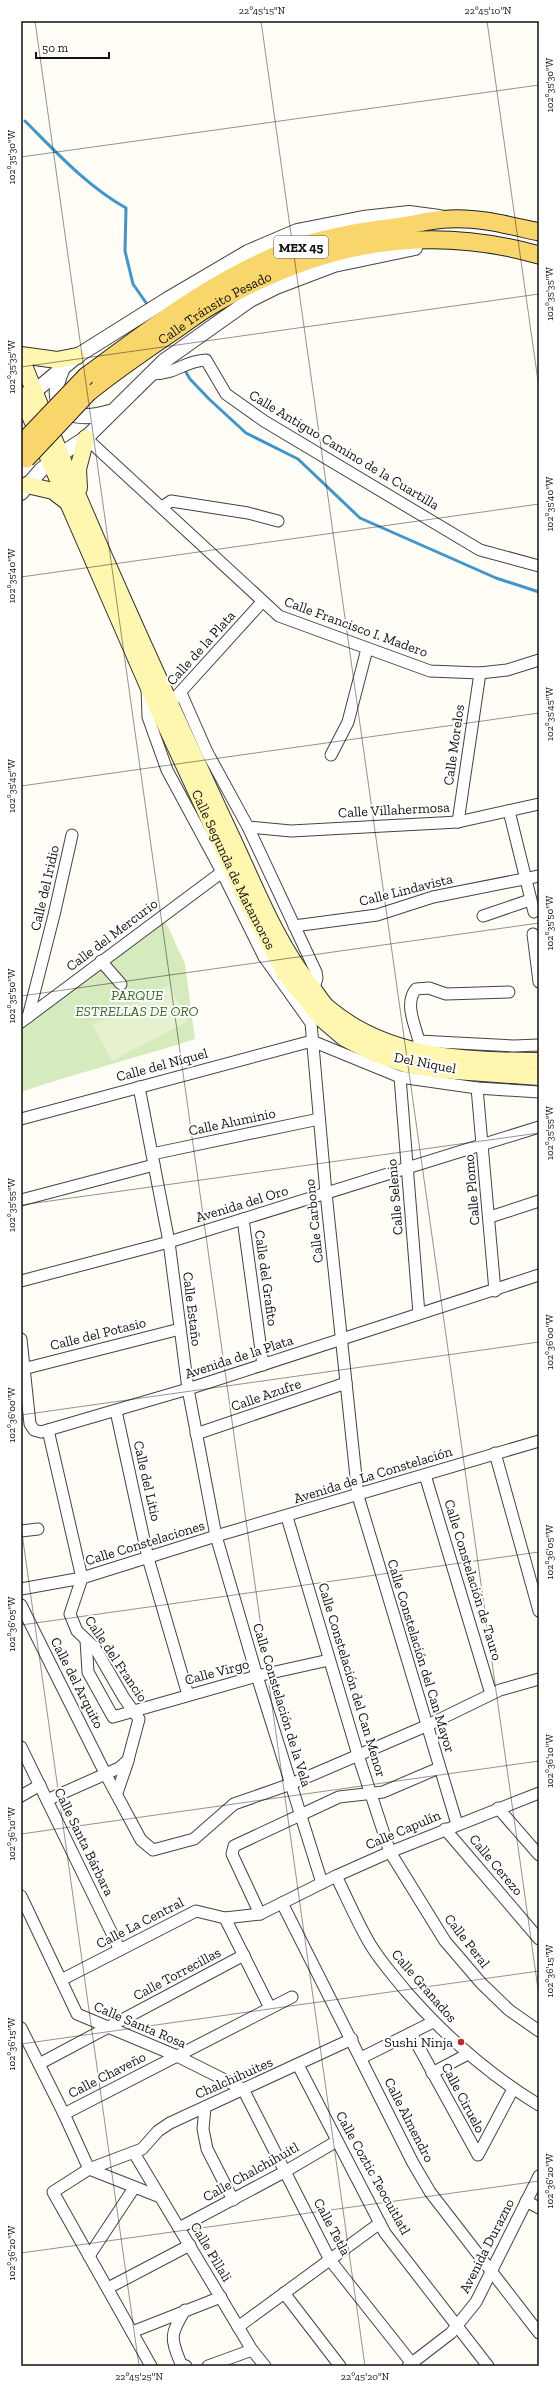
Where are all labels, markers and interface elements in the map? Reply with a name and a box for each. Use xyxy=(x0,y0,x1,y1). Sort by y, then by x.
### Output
text: 22°45'15"N xyxy=(239,5,286,17)
text: 22°45'10"N xyxy=(465,5,512,17)
scale bar xyxy=(36,34,109,60)
text: 50 m xyxy=(42,41,69,55)
text: 102°35'30"W xyxy=(544,57,556,112)
text: 102°35'30"W xyxy=(6,129,18,184)
road number: MEX 45 xyxy=(274,236,328,258)
text: 102°35'35"W xyxy=(544,266,556,321)
street label: Calle Tránsito Pesado xyxy=(154,267,274,348)
text: 102°35'35"W xyxy=(6,339,18,394)
street label: Calle Antiguo Camino de la Cuartilla xyxy=(246,386,442,514)
text: 102°35'40"W xyxy=(544,476,556,531)
text: 102°35'40"W xyxy=(6,548,18,603)
street label: Calle Francisco I. Madero xyxy=(282,593,430,661)
street label: Calle de la Plata xyxy=(163,607,239,689)
text: 102°35'45"W xyxy=(544,686,556,741)
street label: Calle Morelos xyxy=(440,703,468,787)
text: 102°35'45"W xyxy=(6,758,18,813)
street label: Calle Segunda de Matamoros xyxy=(188,787,279,952)
street label: Calle Villahermosa xyxy=(338,799,451,821)
street label: Calle del Iridio xyxy=(27,844,63,932)
street label: Calle Lindavista xyxy=(357,870,455,910)
street label: Calle del Mercurio xyxy=(63,895,161,975)
text: 102°35'50"W xyxy=(544,895,556,950)
text: 102°35'50"W xyxy=(6,968,18,1023)
park label: PARQUE ESTRELLAS DE ORO xyxy=(76,987,198,1020)
street label: Calle del Níquel xyxy=(114,1045,210,1085)
street label: Del Niquel xyxy=(392,1049,458,1077)
street label: Calle Aluminio xyxy=(187,1104,277,1140)
text: 102°35'55"W xyxy=(544,1105,556,1160)
street label: Calle Plomo xyxy=(460,1154,484,1226)
street label: Calle Selenio xyxy=(383,1158,407,1236)
text: 102°35'55"W xyxy=(6,1177,18,1232)
street label: Calle Carbono xyxy=(301,1178,327,1264)
street label: Avenida del Oro xyxy=(194,1182,290,1226)
street label: Calle del Grafito xyxy=(251,1229,281,1327)
street label: Calle Estaño xyxy=(179,1271,205,1347)
street label: Calle del Potasio xyxy=(48,1314,148,1354)
text: 102°36'00"W xyxy=(544,1314,556,1370)
street label: Avenida de la Plata xyxy=(183,1331,296,1383)
street label: Calle Azufre xyxy=(229,1375,304,1415)
text: 102°36'00"W xyxy=(6,1387,18,1443)
street label: Calle del Litio xyxy=(129,1439,165,1523)
street label: Avenida de La Constelación xyxy=(292,1443,454,1507)
street label: Calle Constelación de Tauro xyxy=(440,1497,506,1663)
street label: Calle Constelaciones xyxy=(83,1517,207,1569)
text: 102°36'05"W xyxy=(544,1524,556,1579)
street label: Calle Constelación del Can Mayor xyxy=(383,1557,459,1755)
street label: Calle Constelación del Can Menor xyxy=(314,1581,390,1779)
text: 102°36'05"W xyxy=(6,1596,18,1651)
street label: Calle del Francio xyxy=(81,1613,151,1705)
street label: Calle Constelación de la Vela xyxy=(249,1621,315,1789)
street label: Calle del Arquito xyxy=(47,1634,107,1732)
street label: Calle Virgo xyxy=(183,1655,251,1689)
text: 102°36'10"W xyxy=(544,1734,556,1788)
street label: Calle Santa Bárbara xyxy=(50,1785,118,1899)
text: 102°36'10"W xyxy=(6,1807,18,1861)
street label: Calle Capulín xyxy=(363,1807,443,1853)
street label: Calle Cerezo xyxy=(465,1831,527,1899)
street label: Calle La Central xyxy=(93,1894,187,1952)
street label: Calle Peral xyxy=(441,1911,493,1972)
street label: Calle Torrecillas xyxy=(130,1944,224,2004)
text: 102°36'15"W xyxy=(544,1944,556,1997)
street label: Calle Granados xyxy=(388,1946,460,2026)
street label: Calle Santa Rosa xyxy=(91,1998,189,2052)
text: 102°36'15"W xyxy=(6,2017,18,2070)
place label: Sushi Ninja xyxy=(384,2034,453,2051)
marker: Sushi Ninja xyxy=(456,2037,466,2047)
street label: Calle Chaveño xyxy=(65,2048,149,2102)
street label: Chalchihuites xyxy=(193,2053,275,2103)
street label: Calle Ciruelo xyxy=(437,2060,489,2136)
street label: Calle Almendro xyxy=(380,2075,438,2165)
street label: Calle Coztic Teocuitlatl xyxy=(332,2108,414,2238)
street label: Calle Chalchihuitl xyxy=(200,2138,302,2205)
text: 102°36'20"W xyxy=(544,2153,556,2208)
street label: Calle Tetla xyxy=(310,2195,354,2259)
street label: Avenida Durazno xyxy=(456,2196,518,2296)
street label: Calle Pillali xyxy=(187,2219,236,2285)
text: 102°36'20"W xyxy=(6,2225,18,2280)
text: 22°45'25"N xyxy=(115,2371,163,2383)
text: 22°45'20"N xyxy=(341,2371,390,2383)

